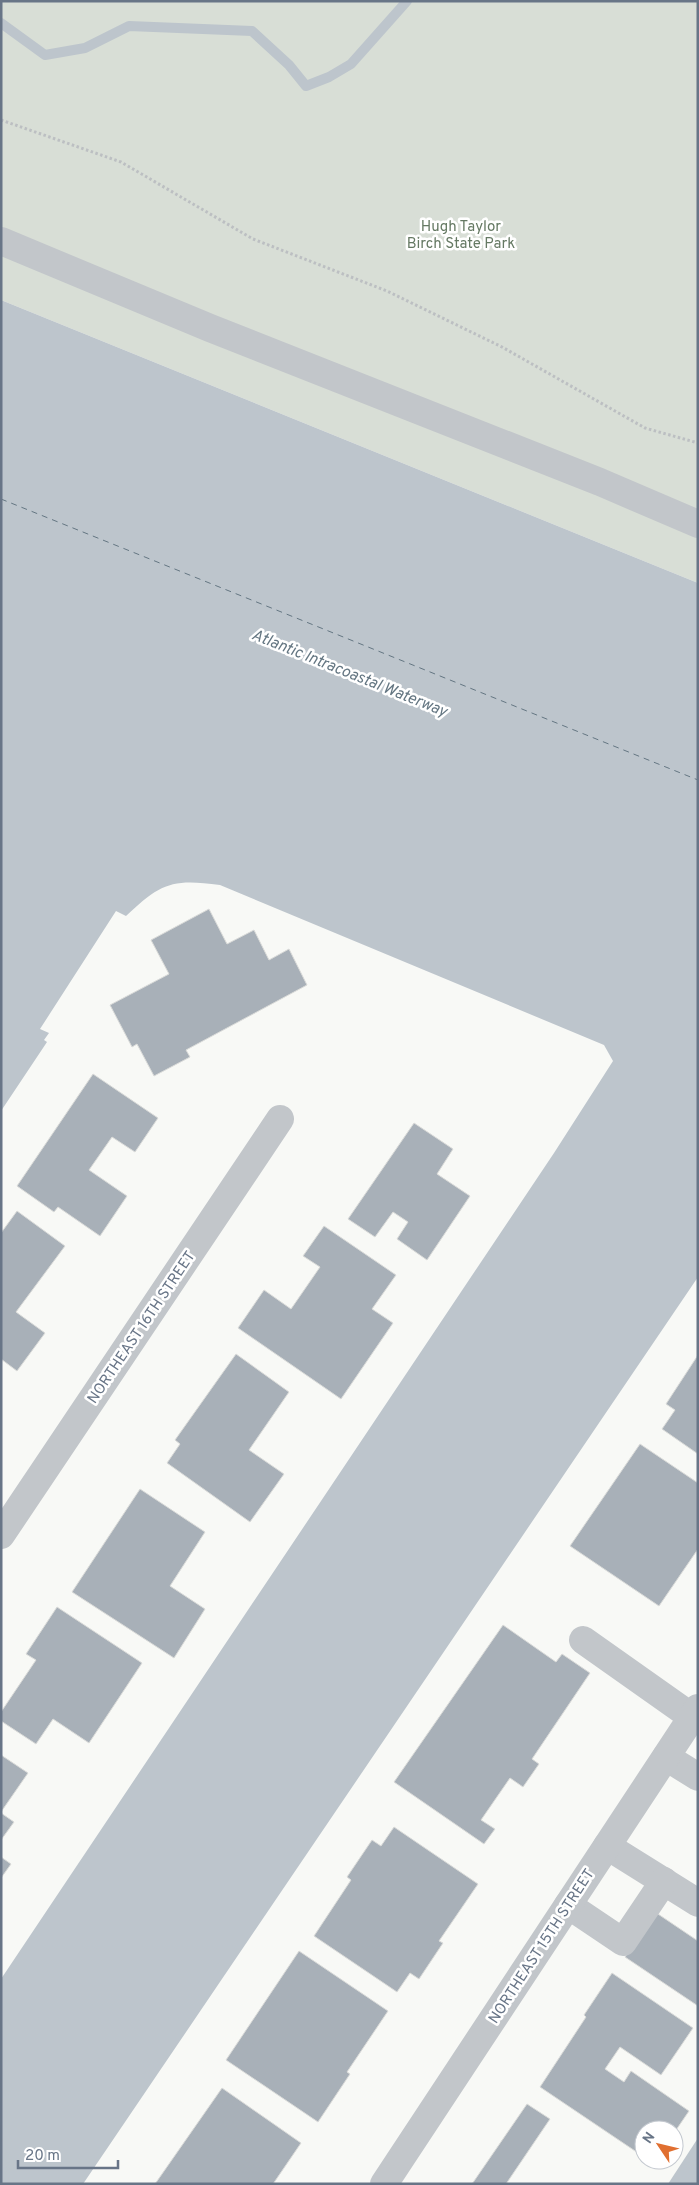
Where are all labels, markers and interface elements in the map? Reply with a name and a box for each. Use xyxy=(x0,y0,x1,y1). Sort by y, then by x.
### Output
park label: Hugh Taylor Birch State Park xyxy=(407,218,515,254)
water label: Atlantic Intracoastal Waterway xyxy=(249,625,452,723)
street label: NORTHEAST 16TH STREET xyxy=(84,1248,200,1408)
street label: NORTHEAST 15TH STREET xyxy=(485,1866,599,2028)
north arrow xyxy=(634,2120,684,2170)
text: N xyxy=(640,2129,659,2147)
scale bar xyxy=(18,2138,118,2170)
text: 20 m xyxy=(25,2147,60,2166)

